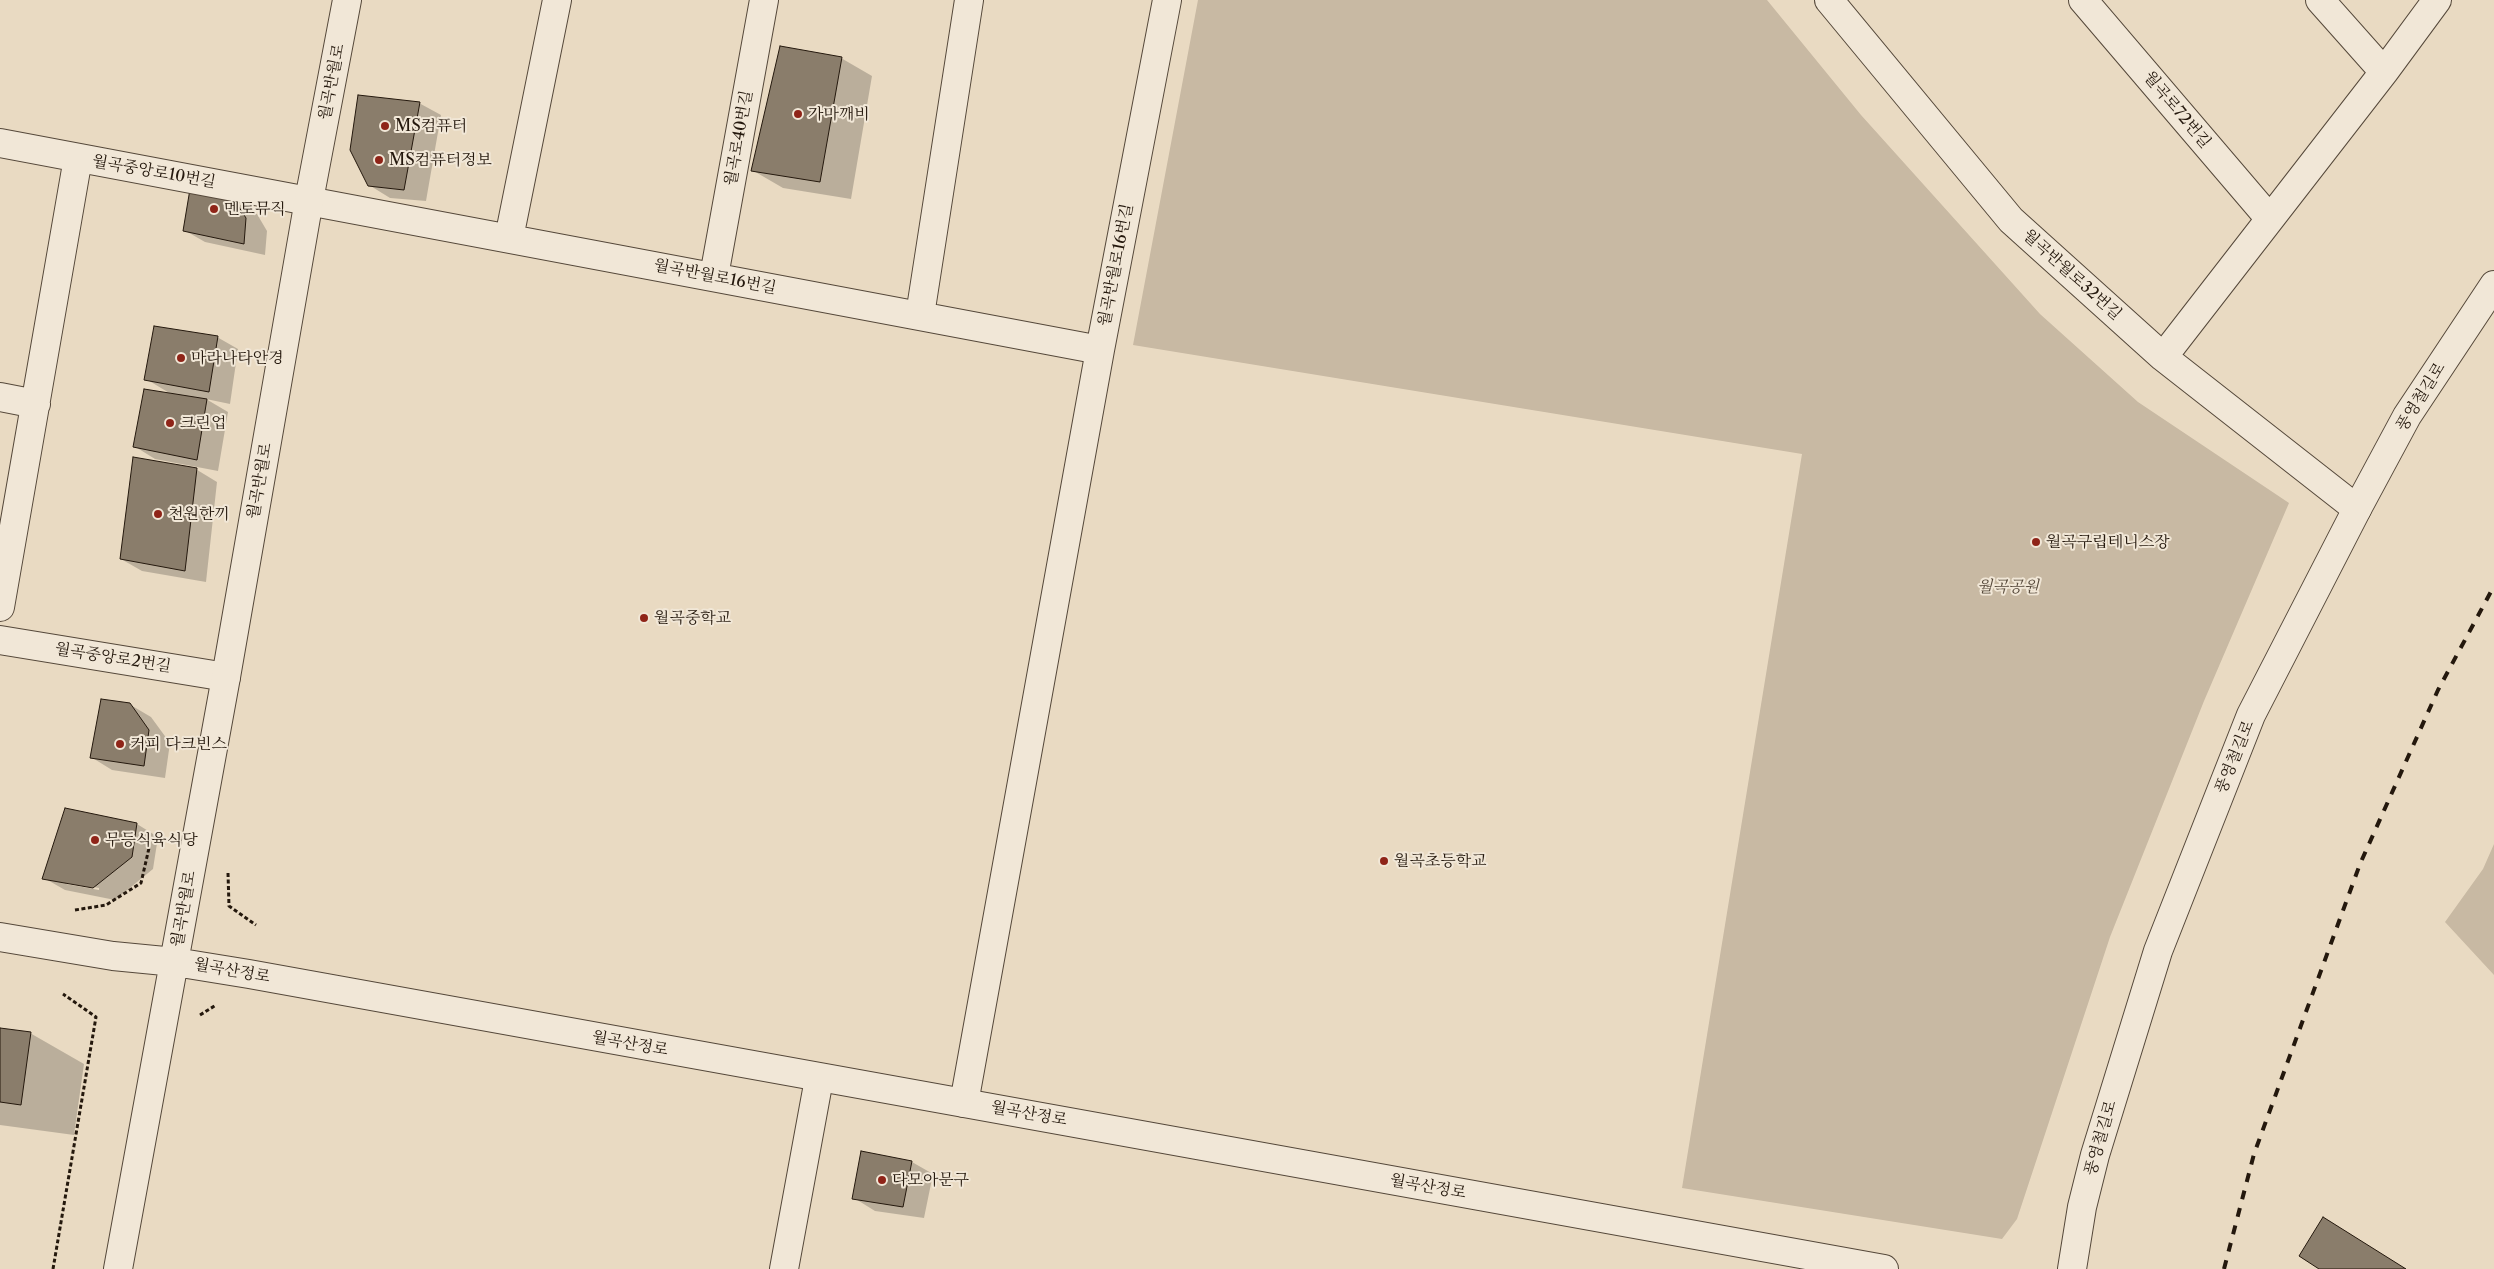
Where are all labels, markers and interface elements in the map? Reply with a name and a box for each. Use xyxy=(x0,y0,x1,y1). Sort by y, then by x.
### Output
street label: 월곡반월로 xyxy=(315,42,349,122)
street label: 월곡로72번길 xyxy=(2139,68,2215,152)
street label: 월곡로40번길 xyxy=(721,89,757,187)
place label: 가마깨비 xyxy=(808,104,870,124)
marker: 가마깨비 xyxy=(792,108,804,120)
place label: MS컴퓨터 xyxy=(395,116,467,136)
marker: MS컴퓨터 xyxy=(379,120,391,132)
place label: MS컴퓨터정보 xyxy=(389,150,492,170)
street label: 월곡중앙로10번길 xyxy=(91,152,217,192)
marker: MS컴퓨터정보 xyxy=(373,154,385,166)
place label: 멘토뮤직 xyxy=(224,199,286,219)
street label: 월곡반월로16번길 xyxy=(1095,202,1137,328)
marker: 멘토뮤직 xyxy=(208,203,220,215)
street label: 월곡반월로32번길 xyxy=(2019,226,2125,324)
street label: 월곡반월로16번길 xyxy=(652,256,778,298)
place label: 마라나타안경 xyxy=(191,348,284,368)
marker: 마라나타안경 xyxy=(175,352,187,364)
street label: 풍영철길로 xyxy=(2392,359,2450,435)
place label: 크린업 xyxy=(180,413,226,433)
marker: 크린업 xyxy=(164,417,176,429)
street label: 월곡반월로 xyxy=(244,441,276,521)
place label: 천원한끼 xyxy=(168,504,230,524)
marker: 천원한끼 xyxy=(152,508,164,520)
place label: 월곡구립테니스장 xyxy=(2046,532,2170,552)
marker: 월곡구립테니스장 xyxy=(2030,536,2042,548)
park label: 월곡공원 xyxy=(1977,577,2039,597)
place label: 월곡중학교 xyxy=(654,608,731,628)
marker: 월곡중학교 xyxy=(638,612,650,624)
street label: 월곡중앙로2번길 xyxy=(54,639,172,677)
street label: 풍영철길로 xyxy=(2212,718,2258,796)
place label: 커피 다크빈스 xyxy=(130,734,227,754)
marker: 커피 다크빈스 xyxy=(114,738,126,750)
place label: 무등식육식당 xyxy=(105,830,198,850)
marker: 무등식육식당 xyxy=(89,834,101,846)
place label: 월곡초등학교 xyxy=(1394,851,1487,871)
marker: 월곡초등학교 xyxy=(1378,855,1390,867)
street label: 월곡반월로 xyxy=(168,869,200,949)
street label: 월곡산정로 xyxy=(192,955,272,987)
street label: 월곡산정로 xyxy=(590,1028,670,1060)
street label: 월곡산정로 xyxy=(989,1098,1069,1130)
street label: 풍영철길로 xyxy=(2081,1098,2121,1178)
place label: 다모아문구 xyxy=(892,1170,969,1190)
street label: 월곡산정로 xyxy=(1388,1171,1468,1203)
marker: 다모아문구 xyxy=(876,1174,888,1186)

